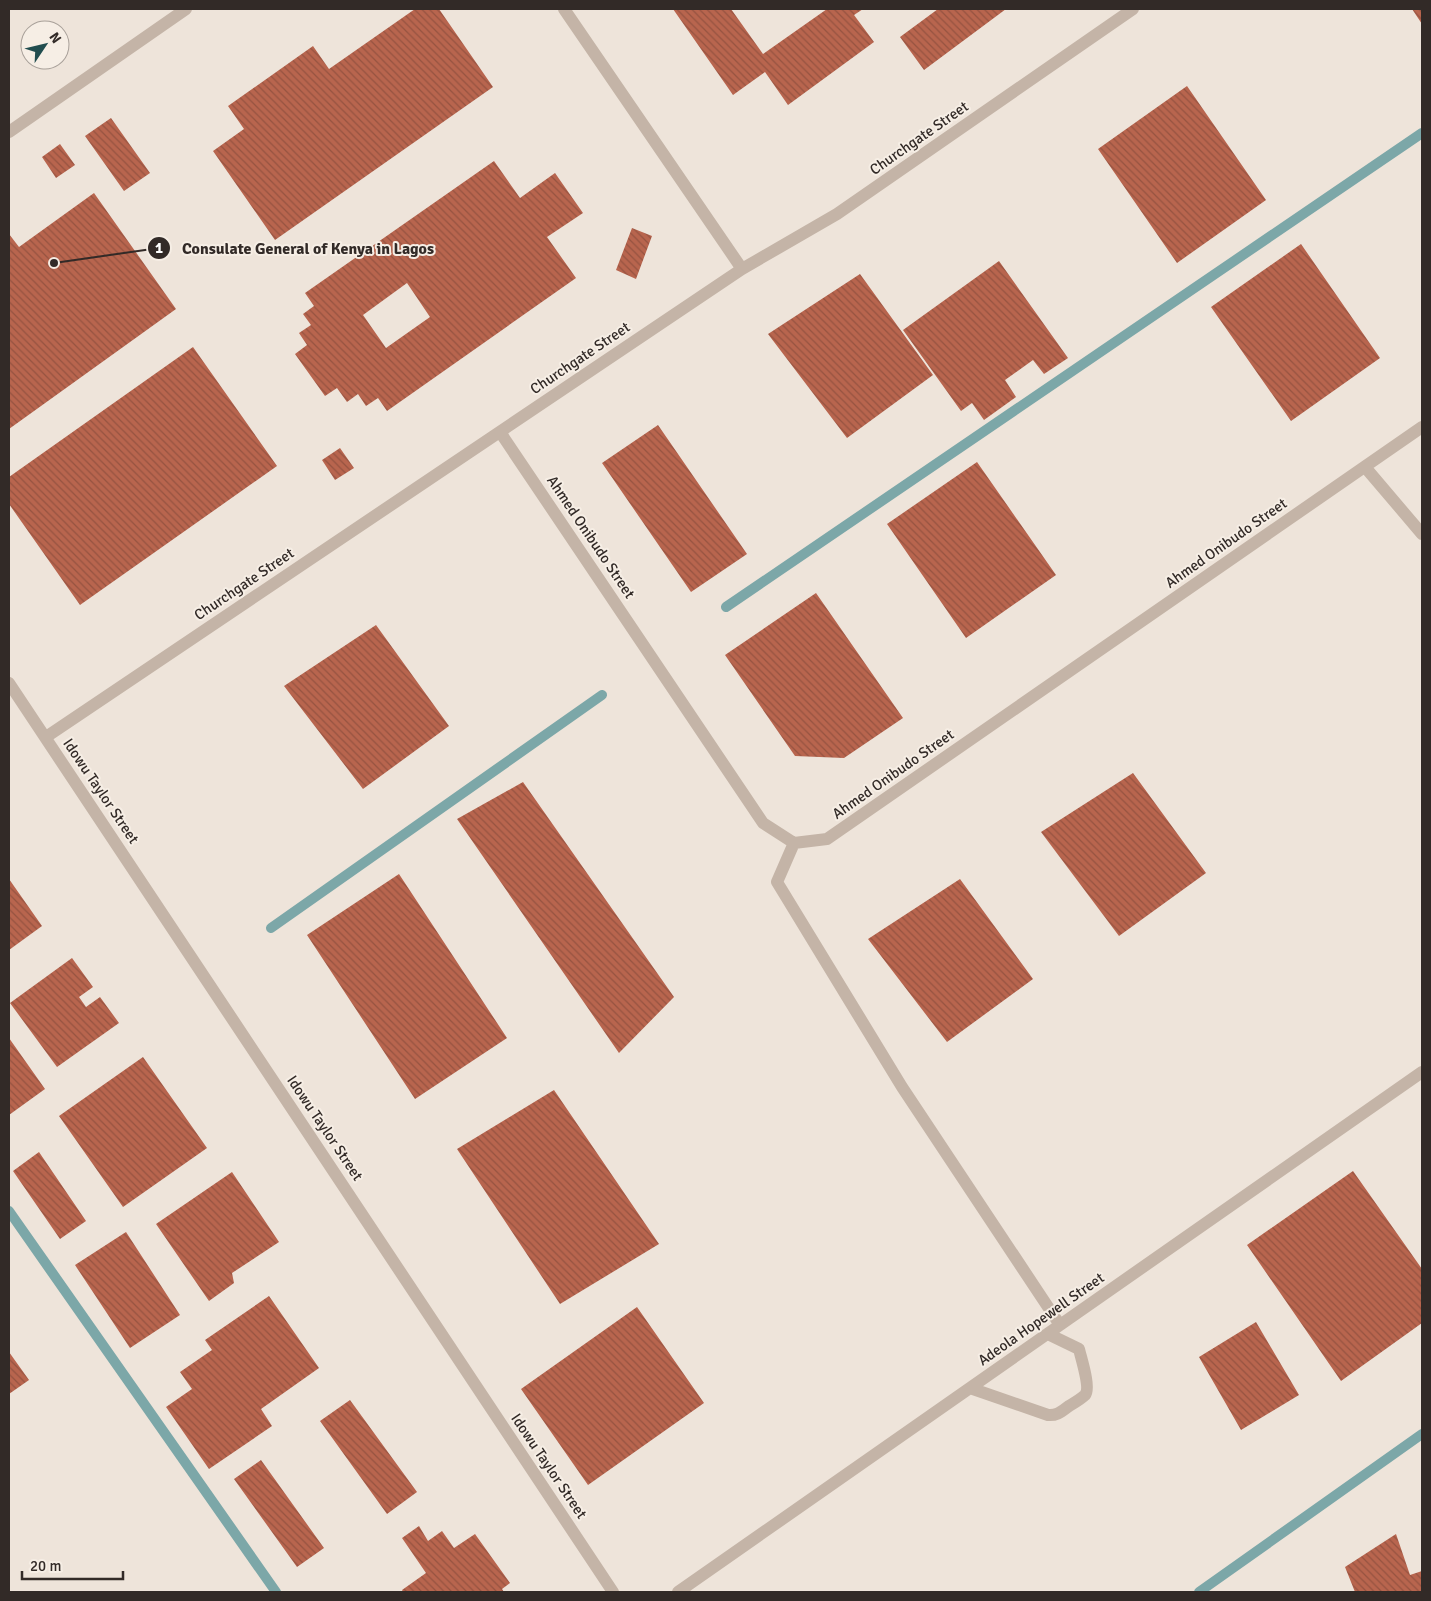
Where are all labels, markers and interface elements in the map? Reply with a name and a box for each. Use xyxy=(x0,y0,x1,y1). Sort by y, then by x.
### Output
north arrow xyxy=(20,20,70,70)
text: N xyxy=(45,29,65,47)
street label: Churchgate Street xyxy=(866,97,972,179)
callout: Consulate General of Kenya in Lagos xyxy=(147,233,444,264)
text: 1 xyxy=(155,239,163,257)
text: Consulate General of Kenya in Lagos xyxy=(182,239,434,259)
street label: Churchgate Street xyxy=(527,318,633,398)
street label: Ahmed Onibudo Street xyxy=(543,472,639,602)
street label: Ahmed Onibudo Street xyxy=(1162,494,1290,592)
street label: Churchgate Street xyxy=(191,544,297,624)
street label: Ahmed Onibudo Street xyxy=(829,725,957,823)
street label: Idowu Taylor Street xyxy=(59,735,143,847)
street label: Idowu Taylor Street xyxy=(283,1072,367,1184)
street label: Adeola Hopewell Street xyxy=(974,1269,1108,1369)
street label: Idowu Taylor Street xyxy=(507,1410,591,1522)
scale bar xyxy=(22,1548,124,1580)
text: 20 m xyxy=(30,1557,61,1575)

